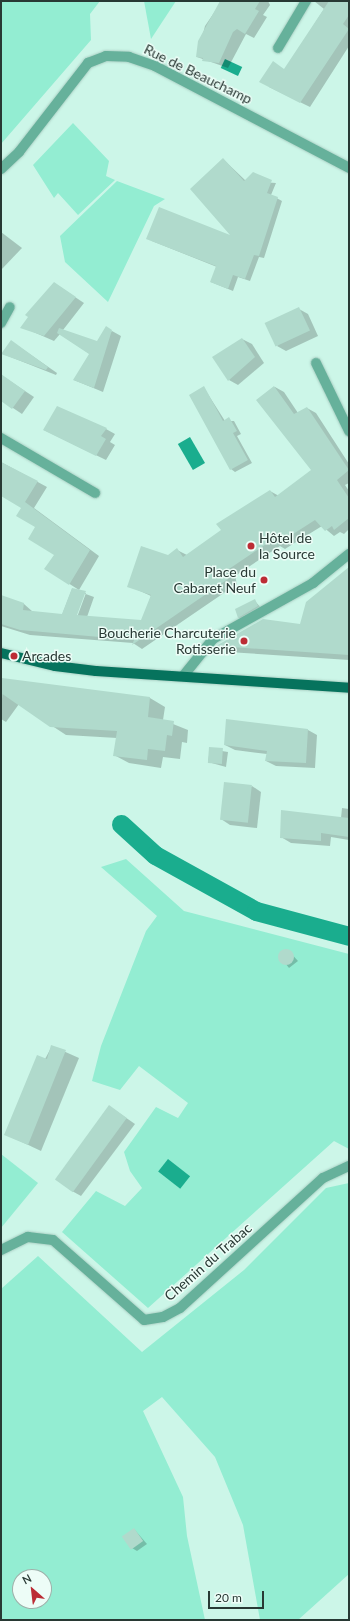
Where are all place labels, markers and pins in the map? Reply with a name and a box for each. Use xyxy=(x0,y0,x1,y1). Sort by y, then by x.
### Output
place label: Hôtel de la Source xyxy=(259,530,315,562)
marker: Hôtel de la Source xyxy=(246,541,256,551)
place label: Place du Cabaret Neuf xyxy=(174,564,256,596)
marker: Place du Cabaret Neuf xyxy=(259,575,269,585)
place label: Boucherie Charcuterie Rotisserie xyxy=(98,625,236,658)
marker: Boucherie Charcuterie Rotisserie xyxy=(239,636,249,646)
place label: Arcades xyxy=(22,648,71,664)
marker: Arcades xyxy=(9,651,19,661)

